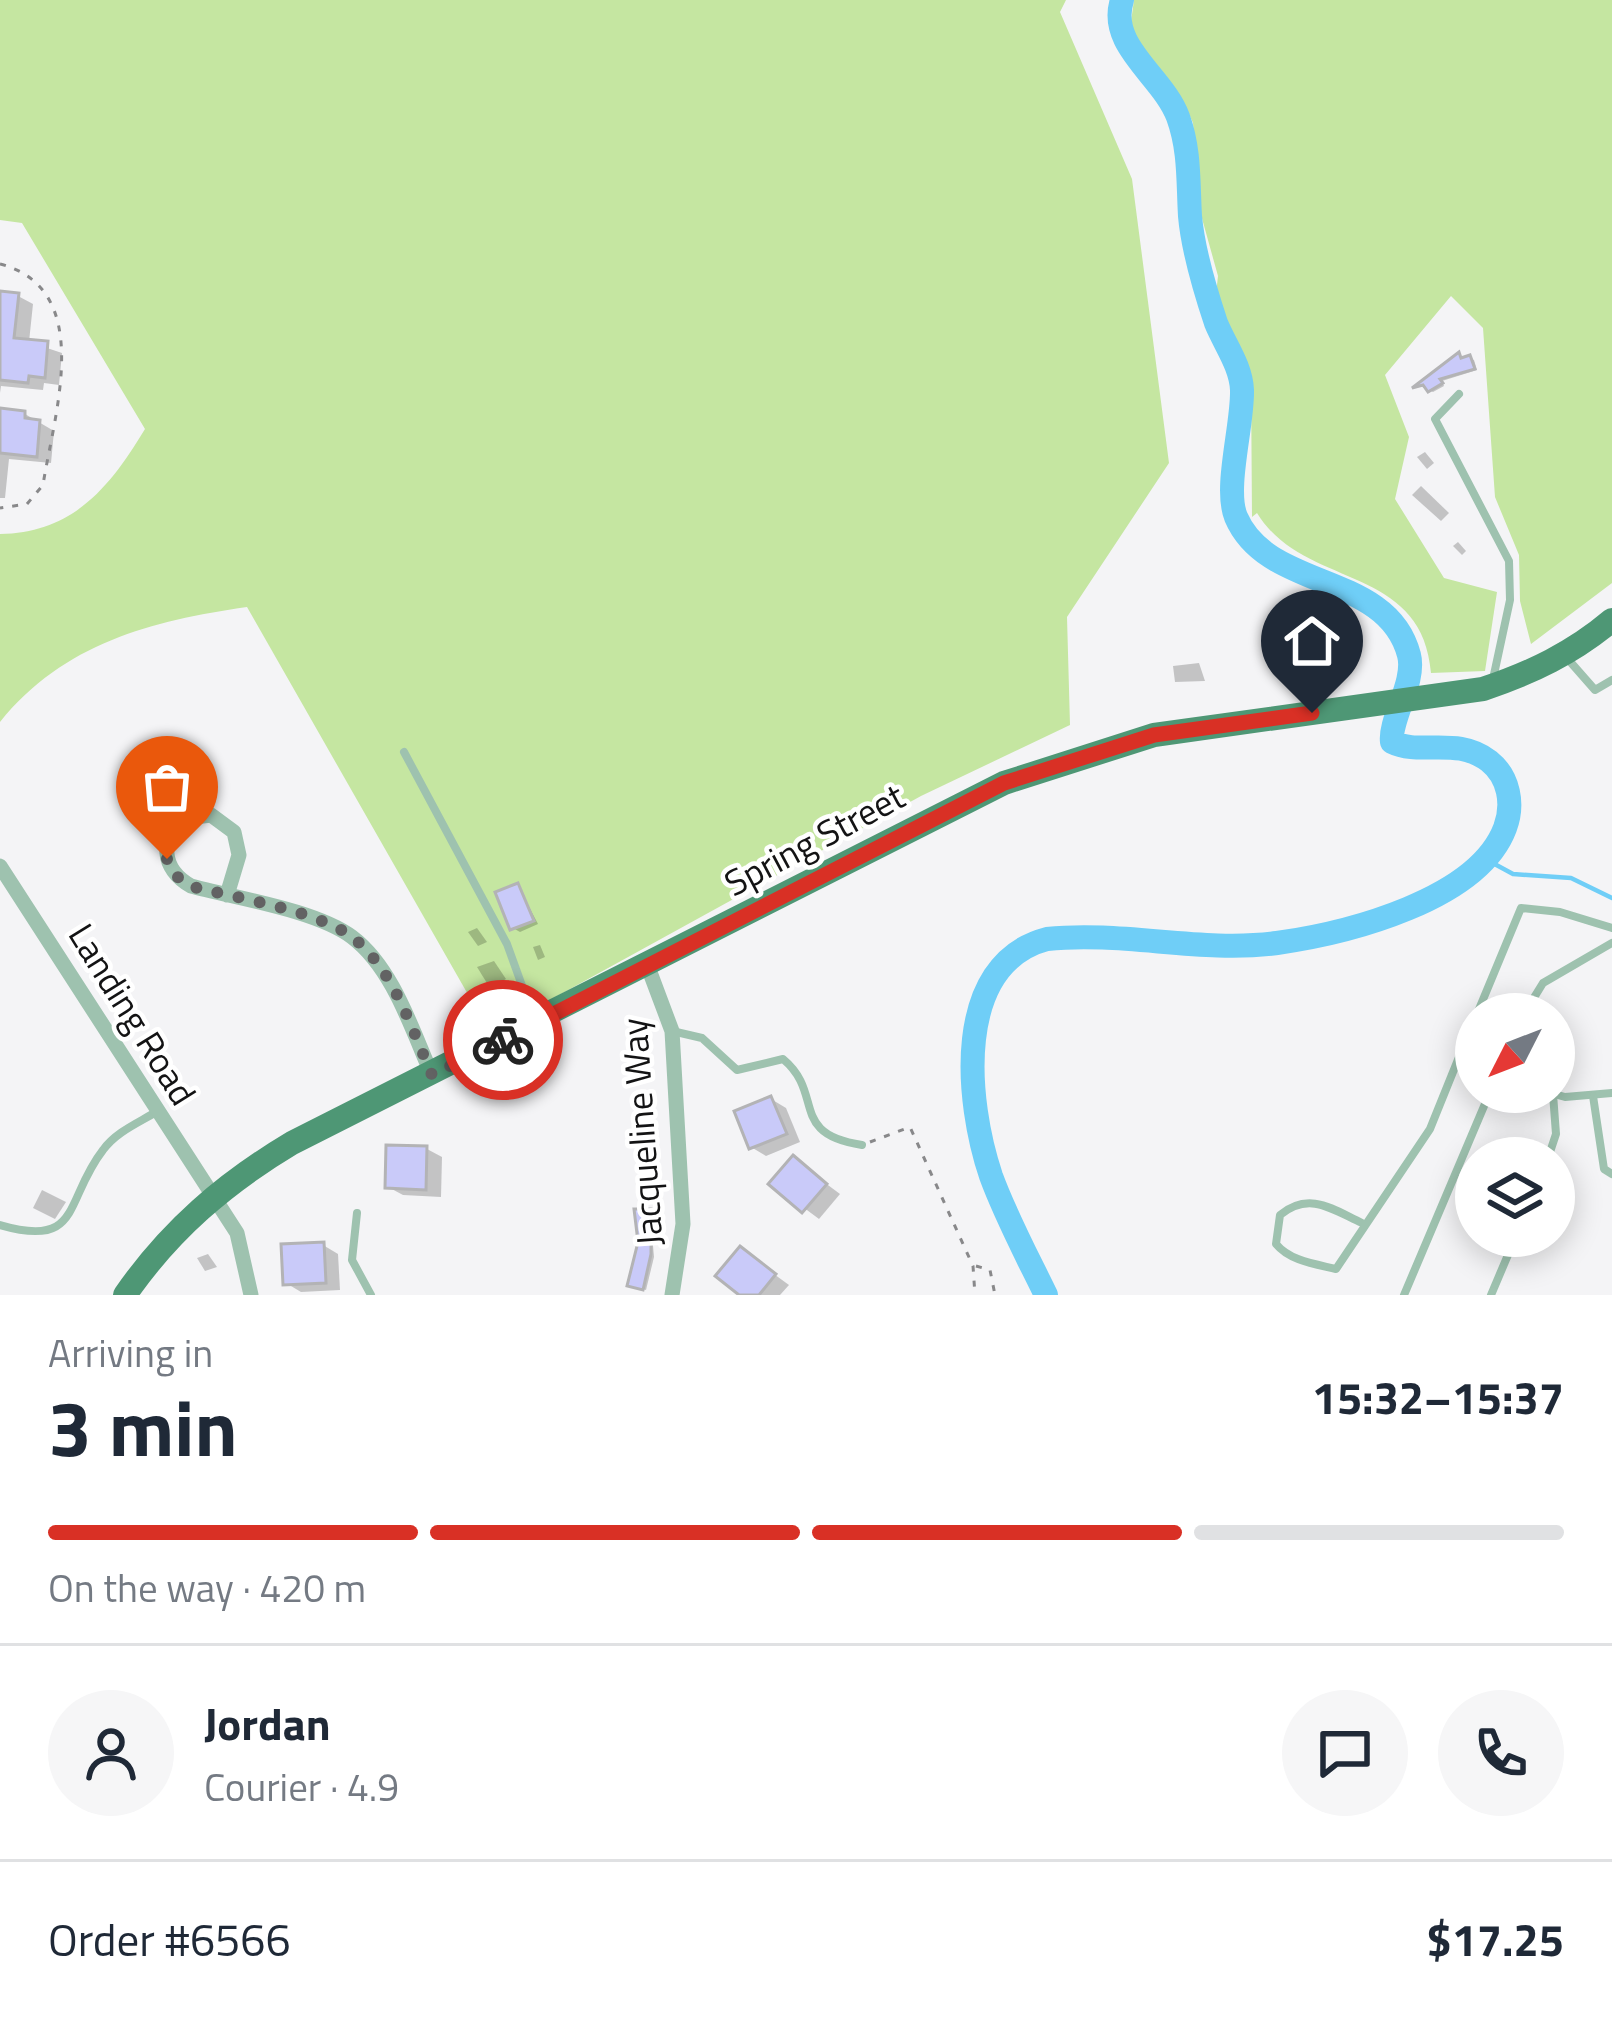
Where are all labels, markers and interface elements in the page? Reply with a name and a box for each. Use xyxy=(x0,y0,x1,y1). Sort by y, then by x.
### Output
pin xyxy=(1261,590,1363,713)
icon: home xyxy=(1279,608,1345,674)
pin xyxy=(116,736,218,859)
icon: bag xyxy=(134,754,200,820)
street label: Spring Street xyxy=(714,768,914,910)
street label: Landing Road xyxy=(55,912,211,1116)
courier xyxy=(443,980,563,1100)
north arrow xyxy=(1455,993,1575,1113)
map controls xyxy=(1455,993,1575,1257)
icon: bike xyxy=(470,1007,536,1073)
street label: Jacqueline Way xyxy=(606,1016,676,1248)
button: layers xyxy=(1455,1137,1575,1257)
text: Arriving in xyxy=(48,1323,213,1382)
text: 15:32–15:37 xyxy=(1312,1363,1564,1431)
text: 3 min xyxy=(48,1368,238,1486)
text: On the way · 420 m xyxy=(48,1558,366,1617)
text: Jordan xyxy=(204,1689,331,1757)
button: person xyxy=(48,1690,174,1816)
button: chat xyxy=(1282,1690,1408,1816)
button: phone xyxy=(1438,1690,1564,1816)
text: Courier · 4.9 xyxy=(204,1757,399,1816)
text: Order #6566 xyxy=(48,1905,291,1973)
text: $17.25 xyxy=(1426,1905,1564,1973)

